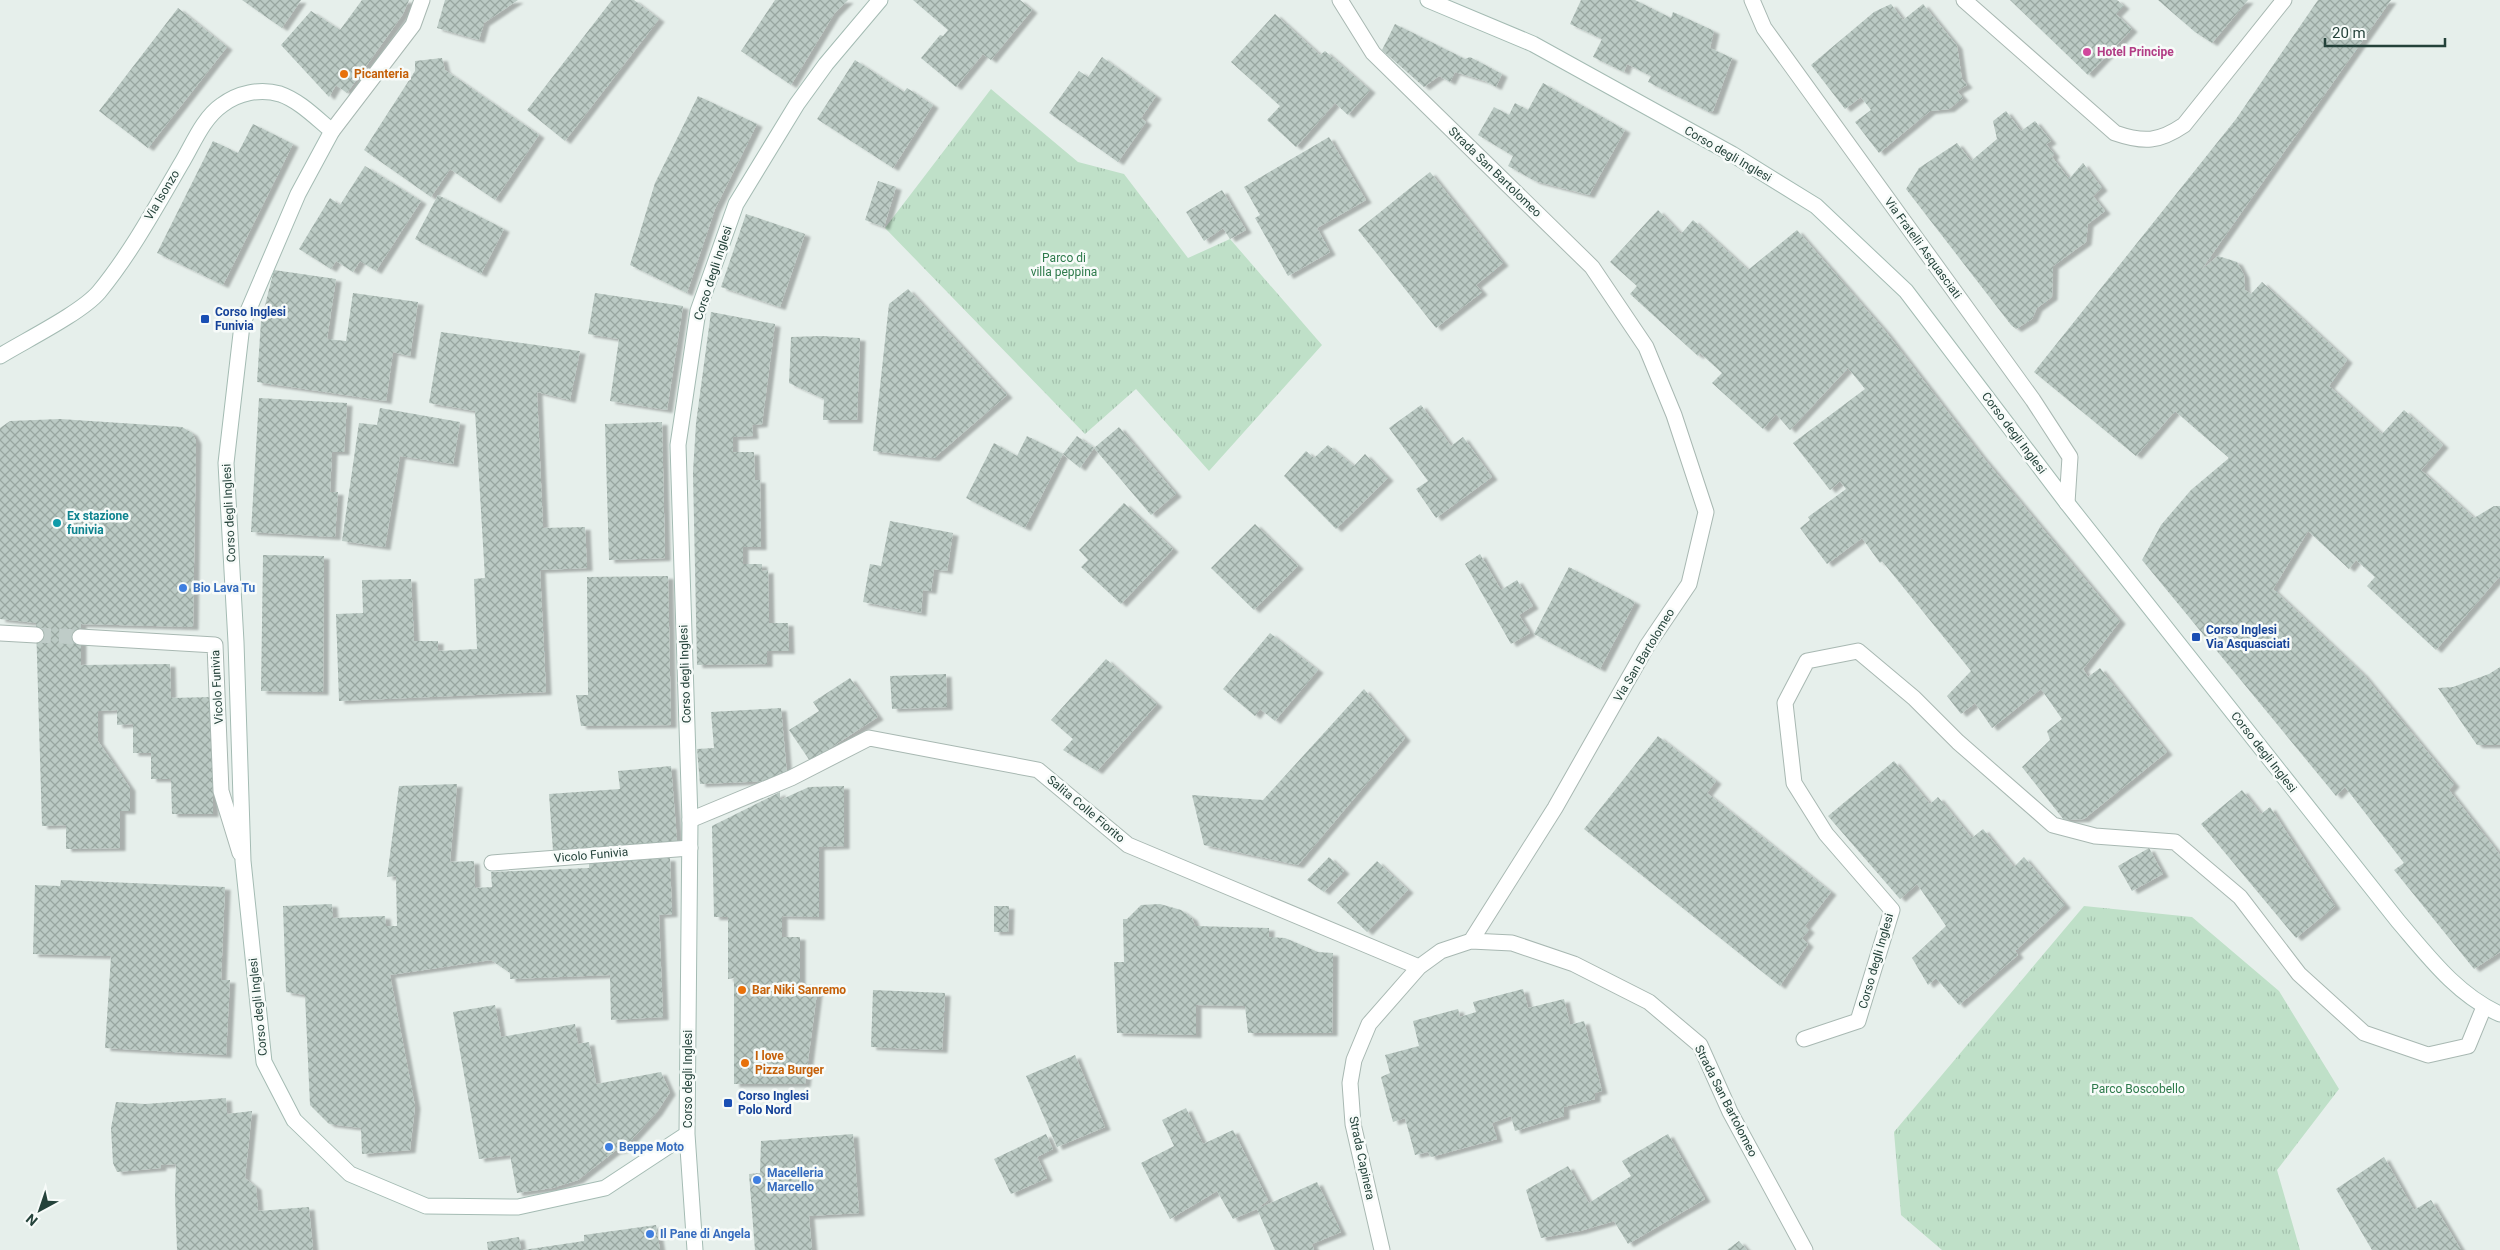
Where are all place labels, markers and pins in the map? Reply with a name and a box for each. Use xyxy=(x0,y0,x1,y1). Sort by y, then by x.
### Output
place label: Hotel Principe xyxy=(2097,45,2174,59)
marker: Hotel Principe xyxy=(2081,46,2093,58)
place label: Picanteria xyxy=(354,67,409,81)
marker: Picanteria xyxy=(338,68,350,80)
place label: Corso Inglesi Funivia xyxy=(215,305,286,333)
marker: Corso Inglesi Funivia xyxy=(199,313,211,325)
place label: Ex stazione funivia xyxy=(67,509,129,537)
marker: Ex stazione funivia xyxy=(51,517,63,529)
place label: Bio Lava Tu xyxy=(193,581,255,595)
marker: Bio Lava Tu xyxy=(177,582,189,594)
place label: Corso Inglesi Via Asquasciati xyxy=(2206,623,2290,651)
marker: Corso Inglesi Via Asquasciati xyxy=(2190,631,2202,643)
place label: Bar Niki Sanremo xyxy=(752,983,846,997)
marker: Bar Niki Sanremo xyxy=(736,984,748,996)
place label: I love Pizza Burger xyxy=(755,1049,825,1077)
marker: I love Pizza Burger xyxy=(739,1057,751,1069)
place label: Corso Inglesi Polo Nord xyxy=(738,1089,809,1117)
marker: Corso Inglesi Polo Nord xyxy=(722,1097,734,1109)
place label: Beppe Moto xyxy=(619,1140,684,1154)
marker: Beppe Moto xyxy=(603,1141,615,1153)
place label: Macelleria Marcello xyxy=(767,1166,824,1194)
marker: Macelleria Marcello xyxy=(751,1174,763,1186)
place label: Il Pane di Angela xyxy=(660,1227,751,1241)
marker: Il Pane di Angela xyxy=(644,1228,656,1240)

